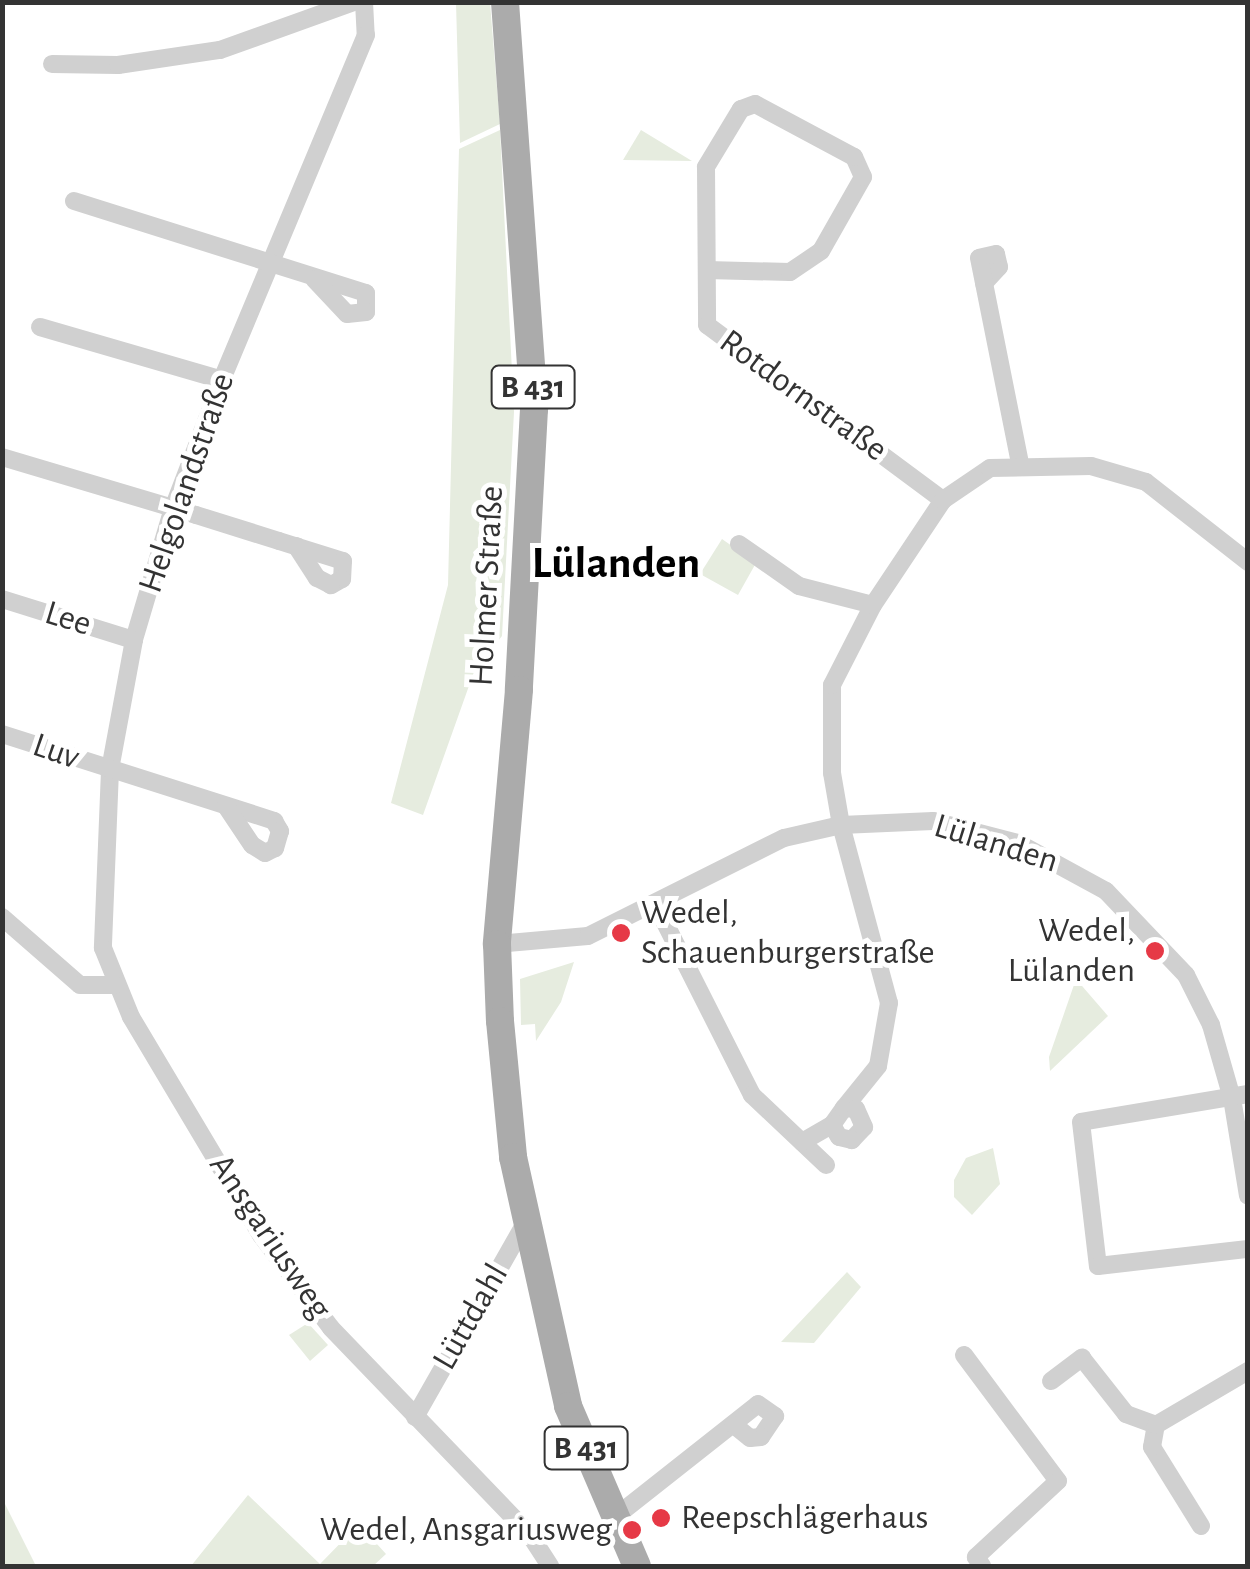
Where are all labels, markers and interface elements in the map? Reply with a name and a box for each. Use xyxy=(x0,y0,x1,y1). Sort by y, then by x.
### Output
street label: Rotdornstraße xyxy=(711,321,895,471)
road number: B 431 xyxy=(490,360,576,414)
street label: Helgolandstraße xyxy=(130,368,244,598)
street label: Holmer Straße xyxy=(461,485,513,687)
district label: Lülanden xyxy=(532,537,700,591)
street label: Lee xyxy=(40,592,96,646)
street label: Luv xyxy=(27,725,85,779)
street label: Lülanden xyxy=(929,805,1063,883)
place label: Wedel, Schauenburgerstraße xyxy=(641,892,935,974)
place label: Wedel, Lülanden xyxy=(1008,910,1135,992)
marker: Wedel, Schauenburgerstraße xyxy=(610,922,632,944)
marker: Wedel, Lülanden xyxy=(1144,940,1166,962)
street label: Ansgariusweg xyxy=(200,1147,340,1327)
street label: Lüttdahl xyxy=(424,1257,518,1377)
road number: B 431 xyxy=(544,1421,628,1475)
place label: Reepschlägerhaus xyxy=(681,1497,928,1539)
marker: Reepschlägerhaus xyxy=(650,1507,672,1529)
place label: Wedel, Ansgariusweg xyxy=(320,1509,612,1551)
marker: Wedel, Ansgariusweg xyxy=(621,1519,643,1541)

